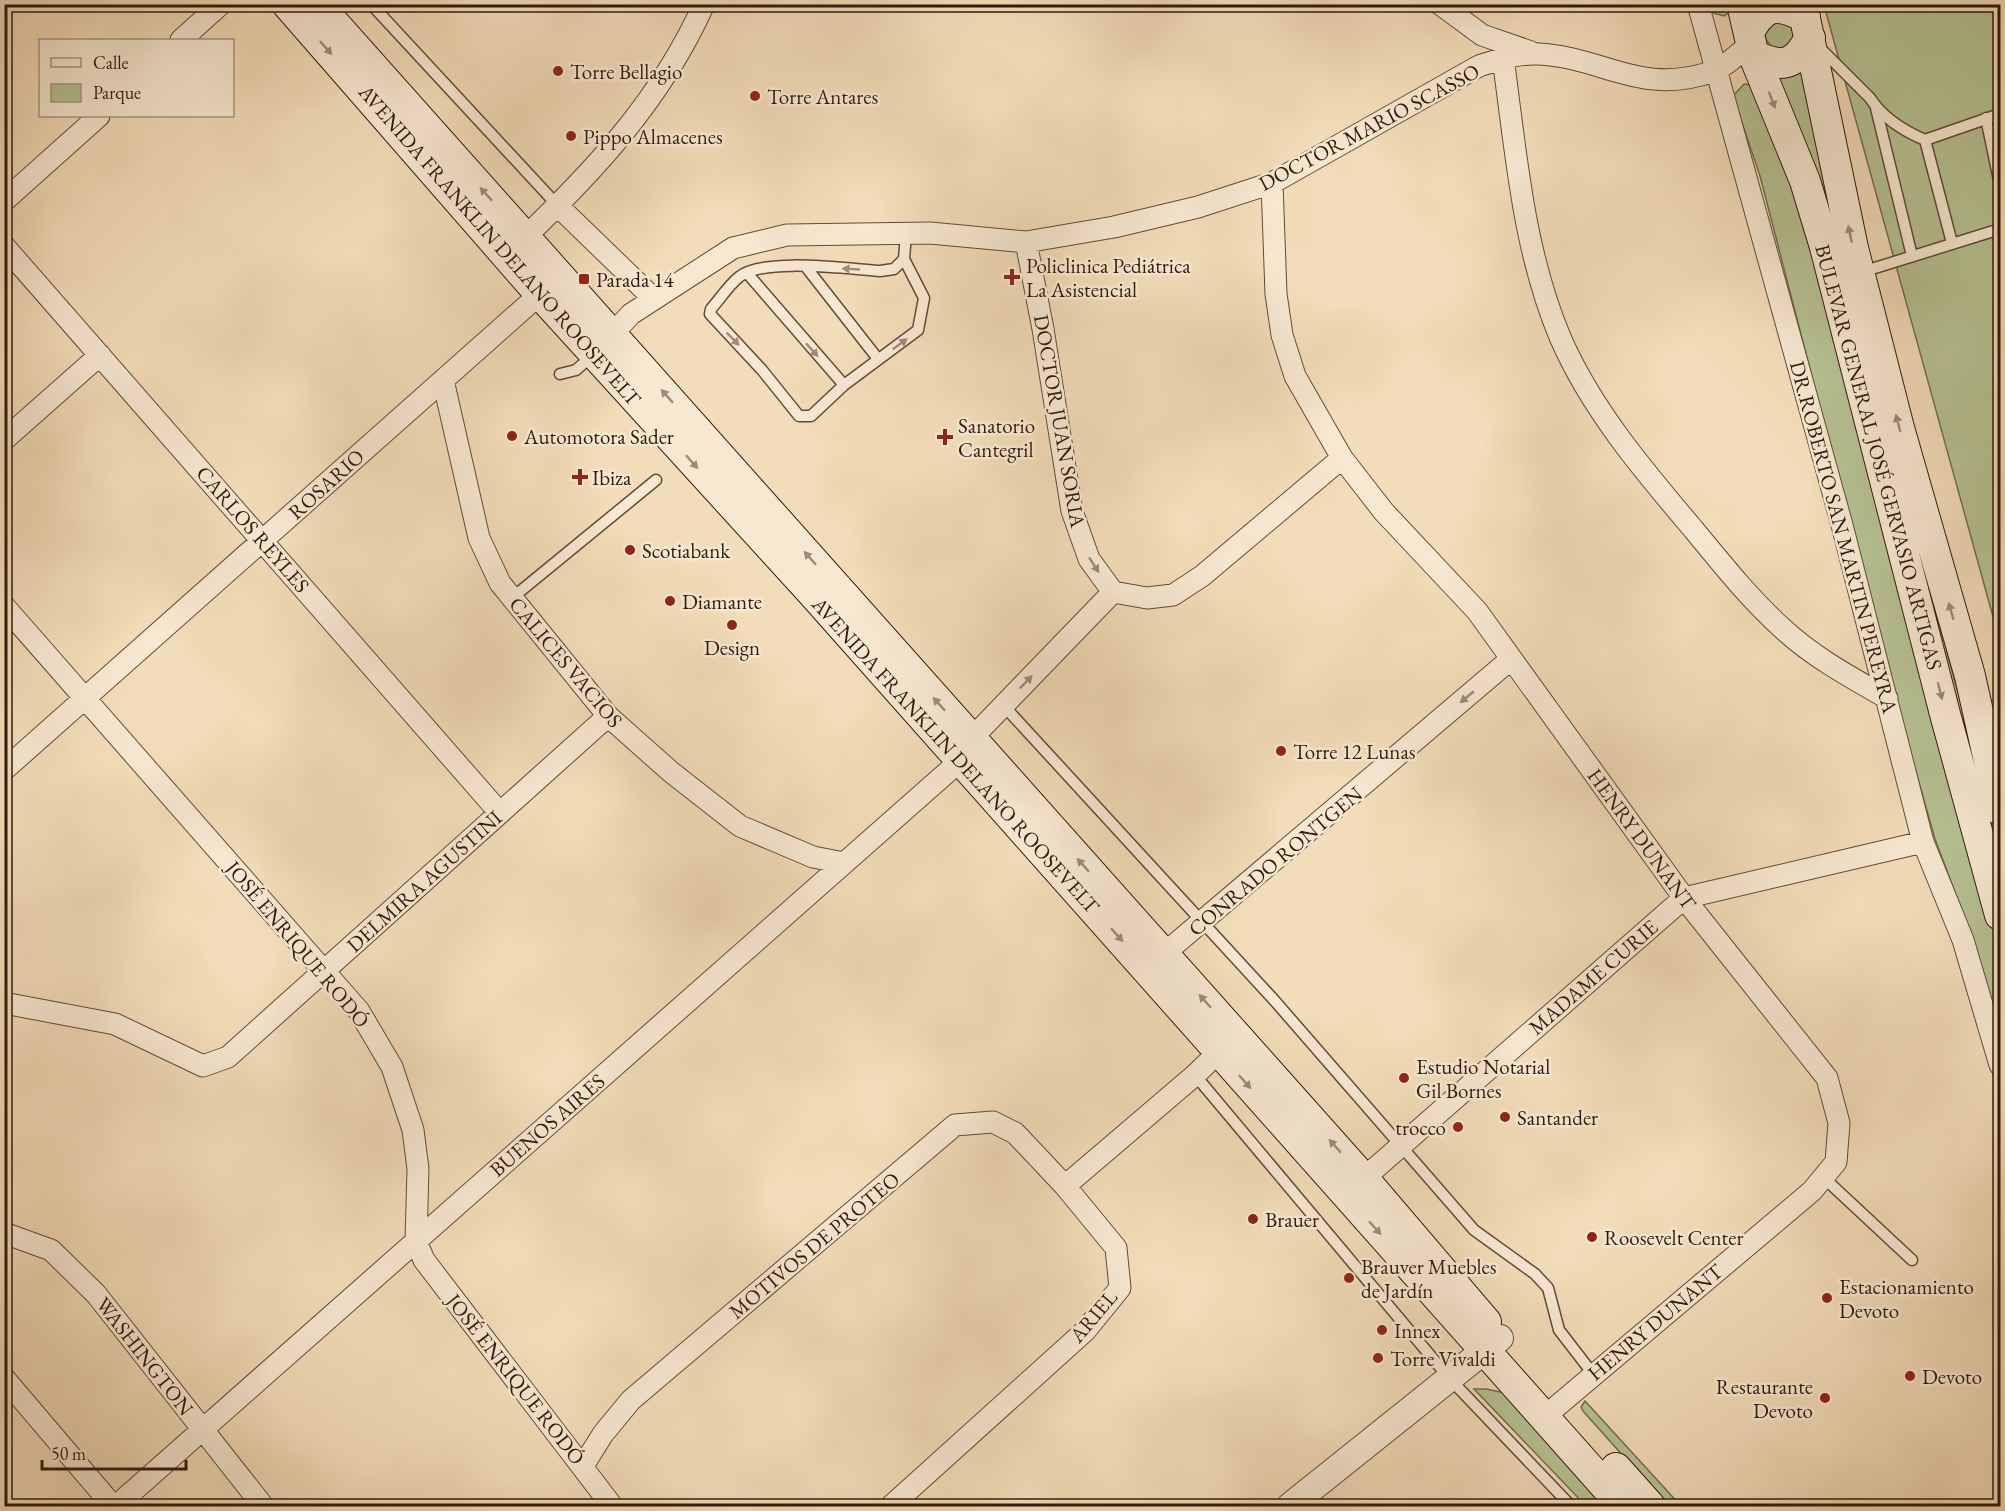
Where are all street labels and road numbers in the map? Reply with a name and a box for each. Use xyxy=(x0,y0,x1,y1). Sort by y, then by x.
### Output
street label: DOCTOR MARIO SCASSO xyxy=(1254,57,1484,197)
street label: AVENIDA FRANKLIN DELANO ROOSEVELT xyxy=(352,78,648,412)
street label: BULEVAR GENERAL JOSÉ GERVASIO ARTIGAS xyxy=(1809,241,1949,673)
street label: DOCTOR JUAN SORIA xyxy=(1028,312,1092,530)
street label: DR.ROBERTO SAN MARTIN PEREYRA xyxy=(1784,358,1904,717)
street label: ROSARIO xyxy=(282,443,370,525)
street label: CARLOS REYLES xyxy=(190,460,316,598)
street label: AVENIDA FRANKLIN DELANO ROOSEVELT xyxy=(806,590,1106,920)
street label: CALICES VACIOS xyxy=(503,591,629,733)
street label: HENRY DUNANT xyxy=(1582,763,1703,916)
street label: CONRADO RONTGEN xyxy=(1182,780,1368,942)
street label: DELMIRA AGUSTINI xyxy=(341,804,507,958)
street label: JOSÉ ENRIQUE RODÓ xyxy=(218,853,376,1034)
street label: MADAME CURIE xyxy=(1523,913,1663,1041)
street label: BUENOS AIRES xyxy=(484,1067,610,1183)
street label: MOTIVOS DE PROTEO xyxy=(723,1166,905,1324)
street label: HENRY DUNANT xyxy=(1582,1257,1729,1386)
street label: ARIEL xyxy=(1062,1283,1123,1349)
street label: JOSÉ ENRIQUE RODÓ xyxy=(439,1286,591,1471)
street label: WASHINGTON xyxy=(90,1291,200,1421)

